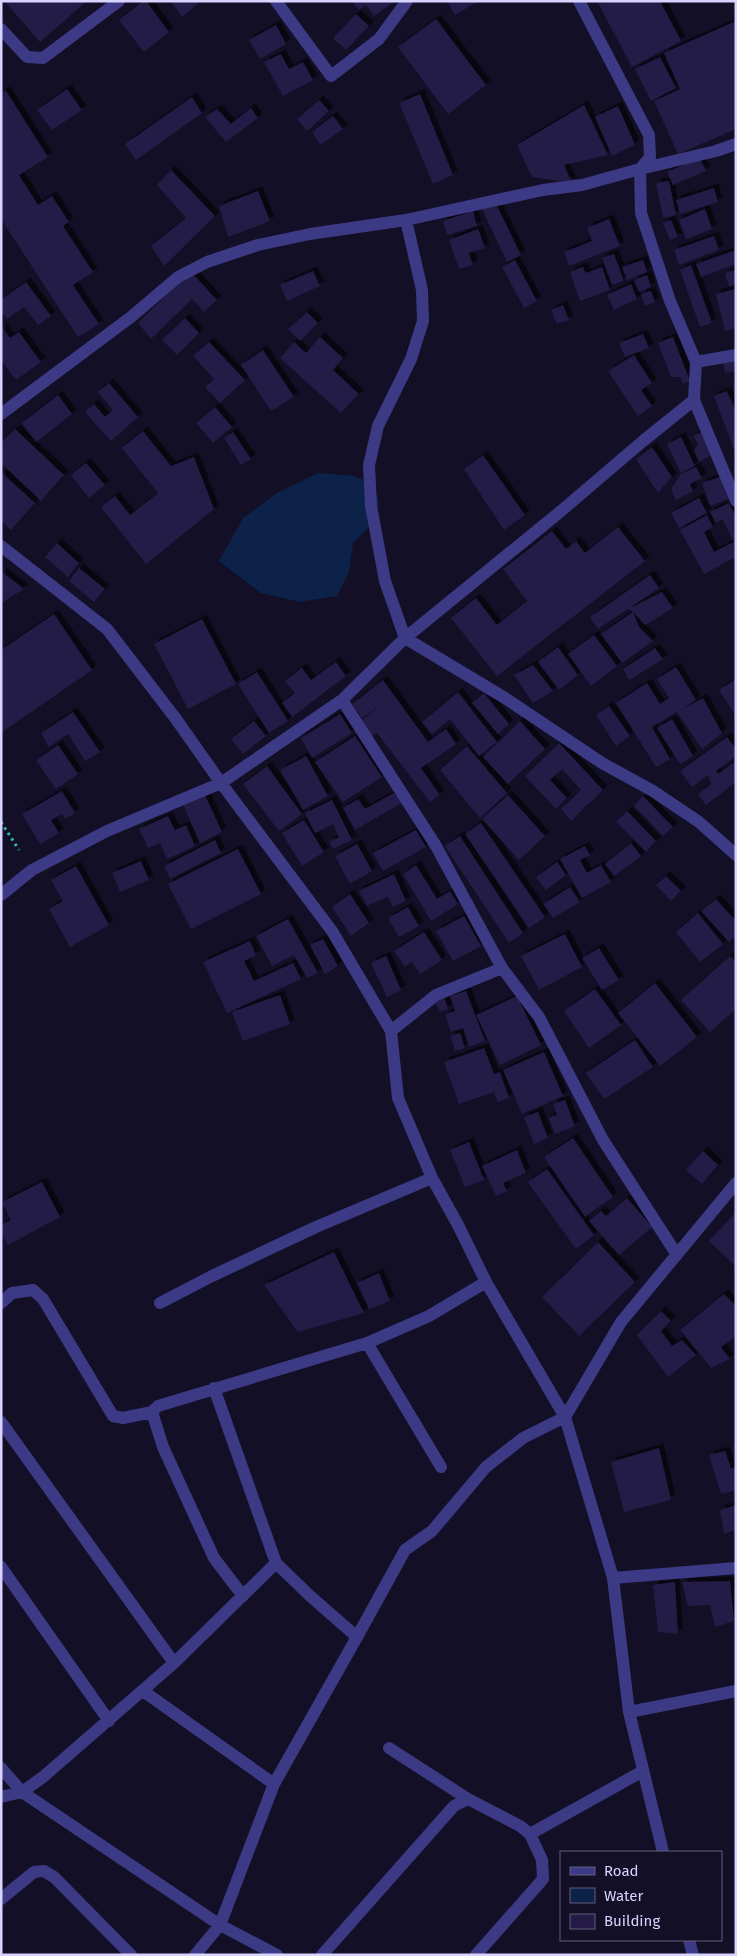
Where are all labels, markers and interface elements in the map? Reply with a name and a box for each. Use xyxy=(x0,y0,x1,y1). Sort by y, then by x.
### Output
legend xyxy=(560,1851,722,1941)
text: Road xyxy=(604,1862,639,1880)
text: Water xyxy=(604,1887,643,1905)
text: Building xyxy=(604,1912,660,1930)

